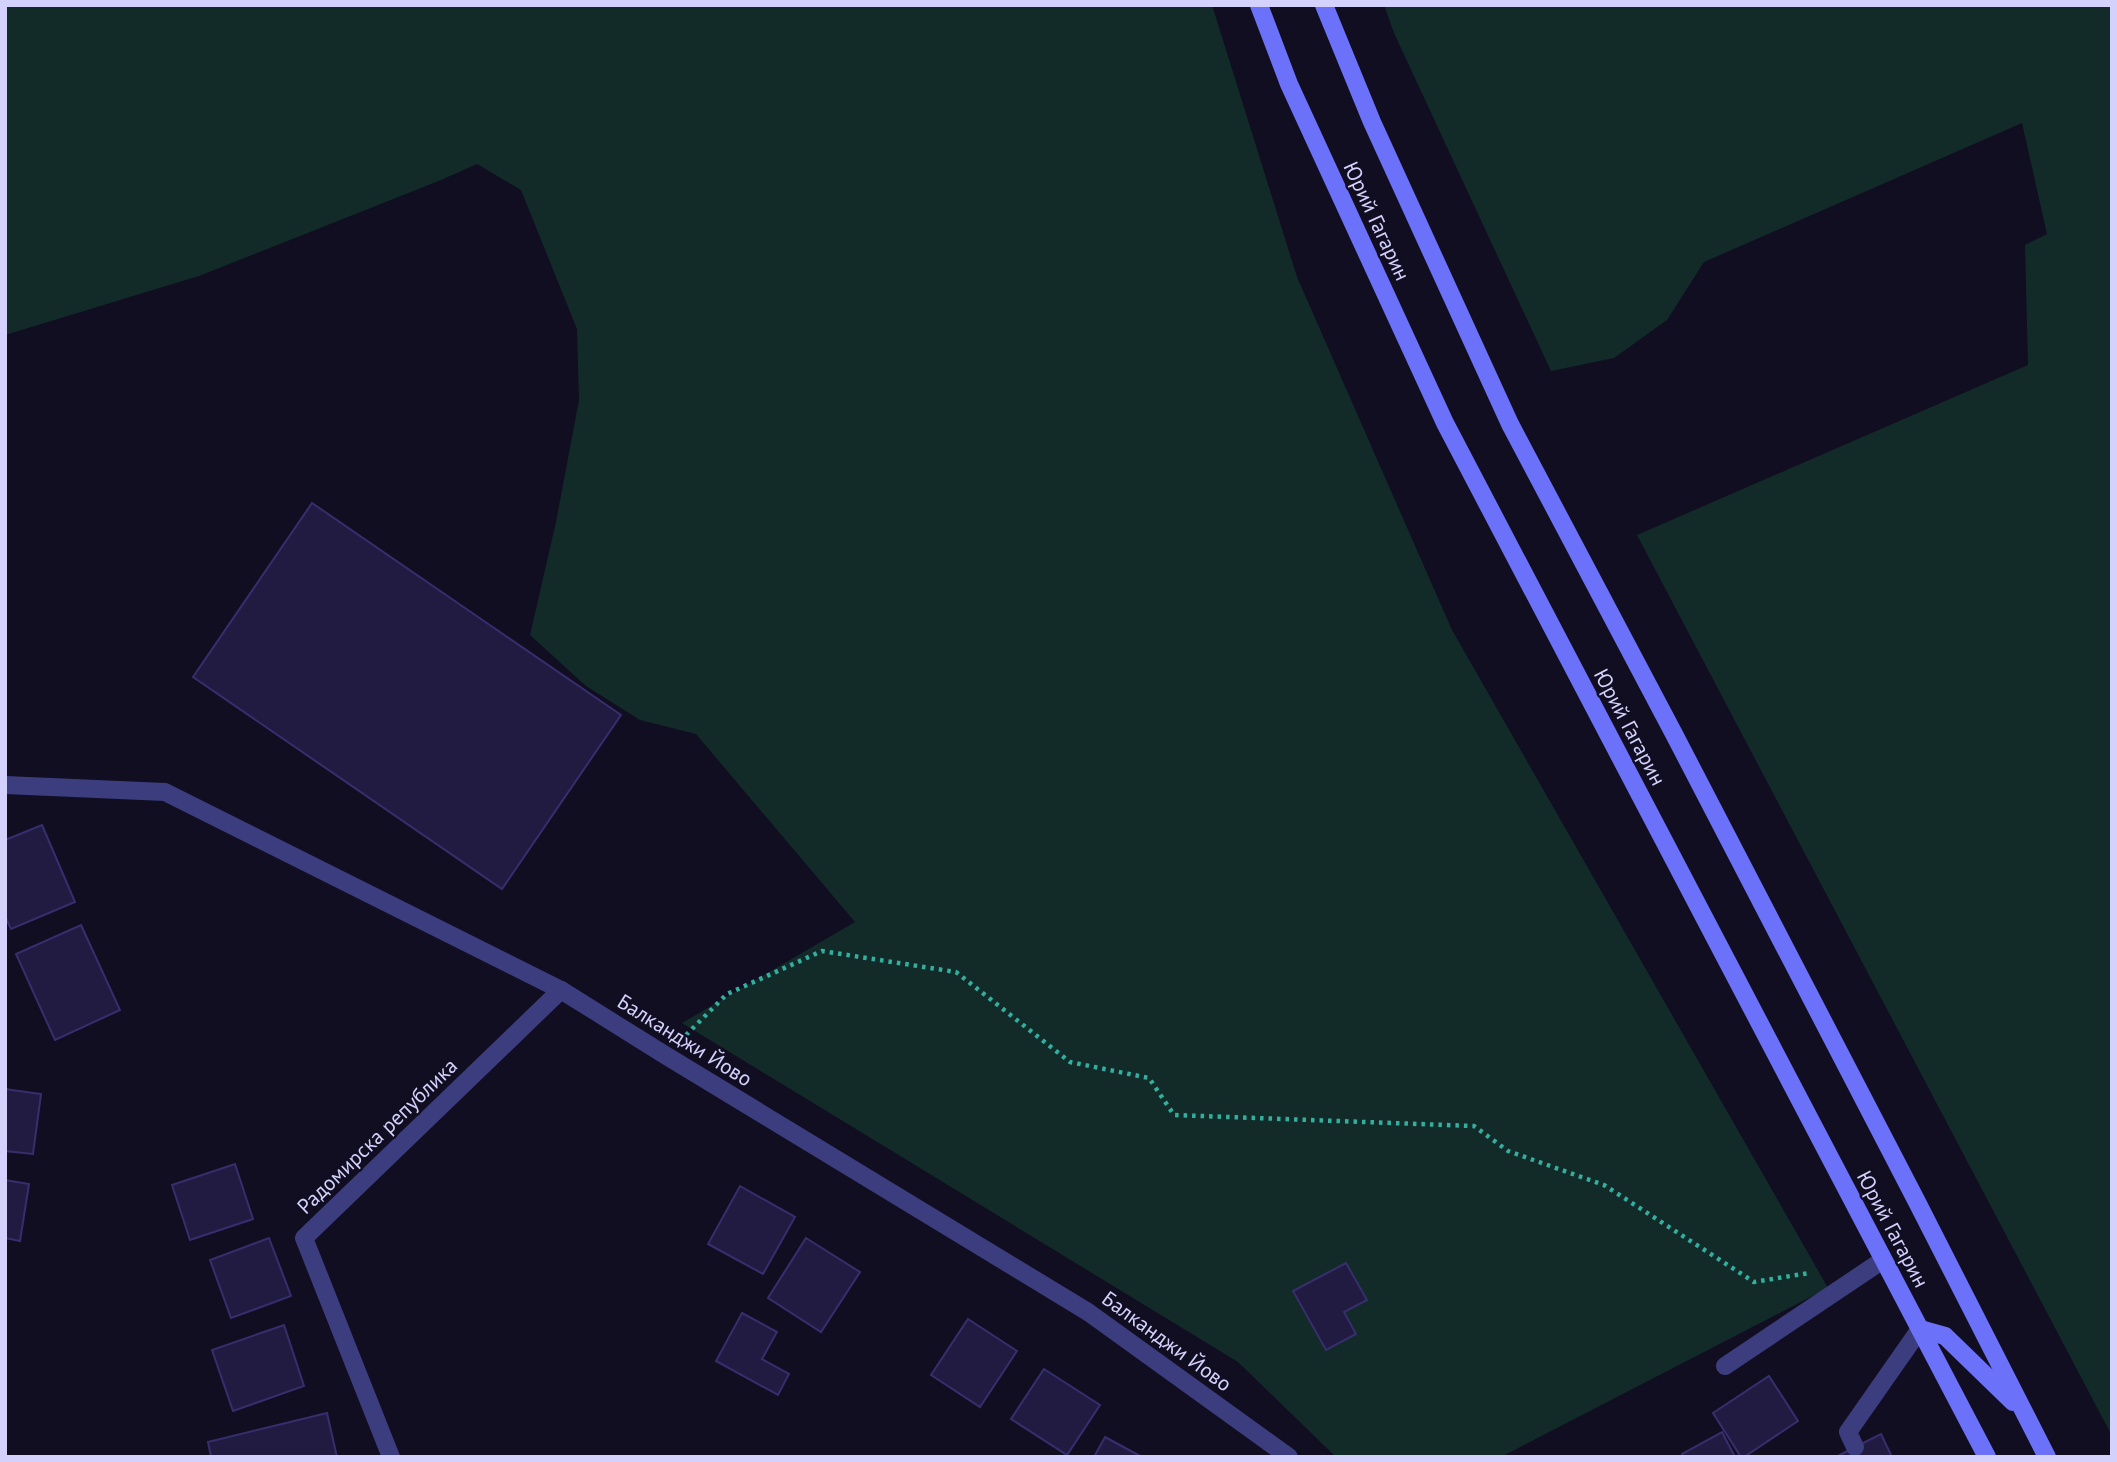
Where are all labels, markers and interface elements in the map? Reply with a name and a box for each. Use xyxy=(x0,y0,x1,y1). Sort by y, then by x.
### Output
street label: Юрий Гагарин xyxy=(1338,157,1416,285)
street label: Юрий Гагарин xyxy=(1588,664,1672,790)
street label: Балканджи Йово xyxy=(613,988,757,1092)
street label: Радомирска република xyxy=(291,1052,463,1220)
street label: Юрий Гагарин xyxy=(1851,1166,1935,1292)
street label: Балканджи Йово xyxy=(1097,1285,1237,1397)

